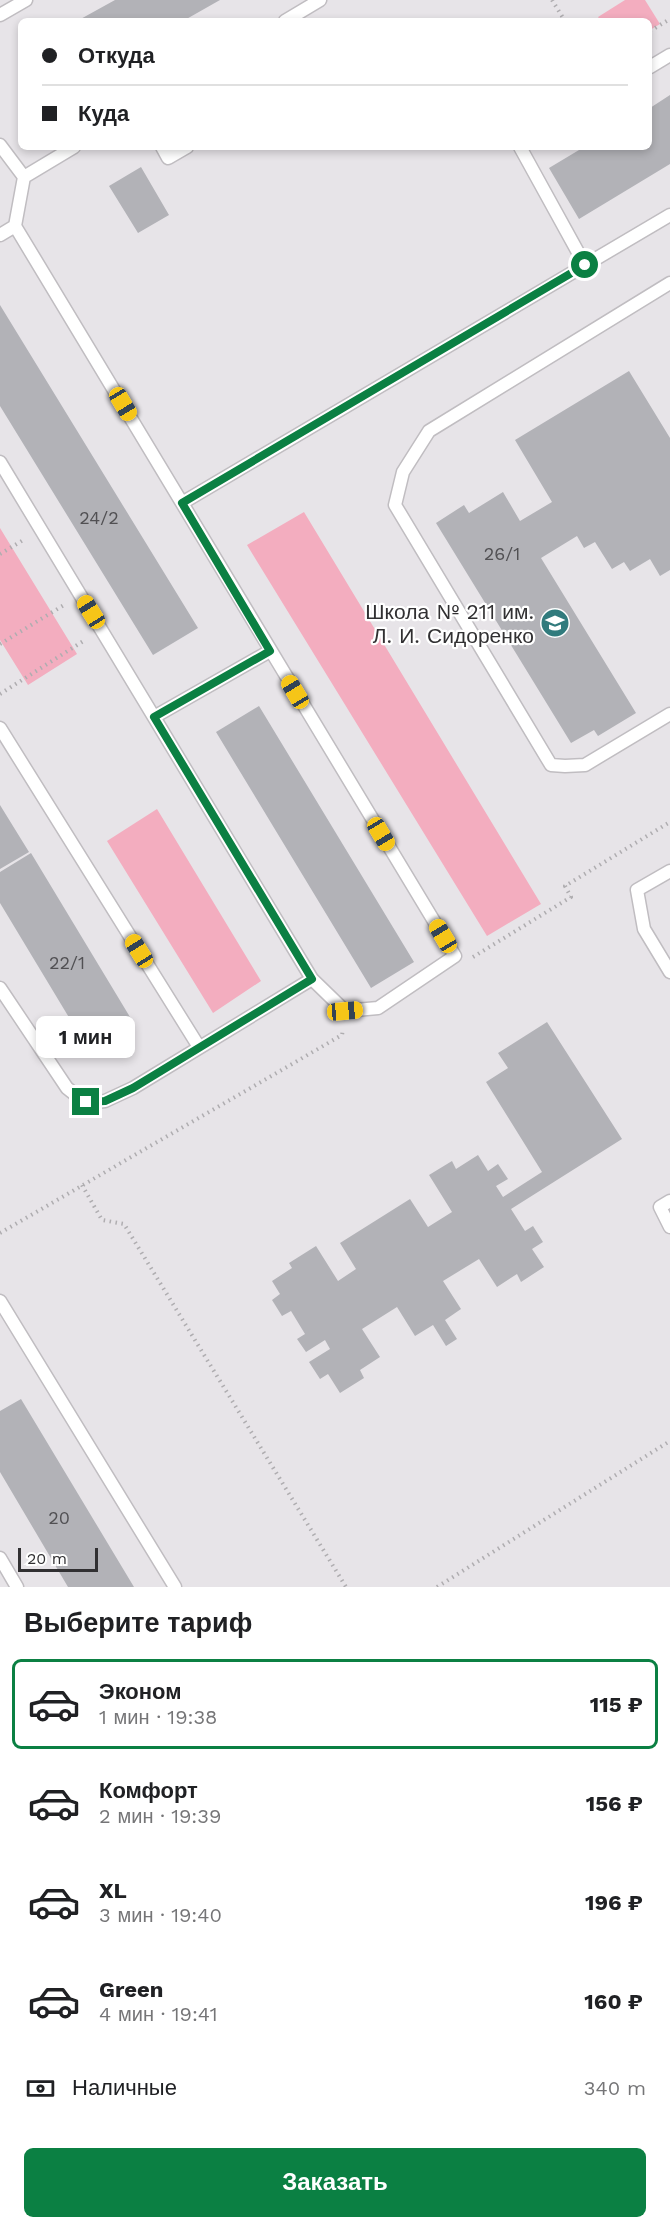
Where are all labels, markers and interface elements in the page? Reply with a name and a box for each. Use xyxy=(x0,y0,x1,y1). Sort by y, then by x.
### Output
text: Откуда xyxy=(78,43,155,68)
text: Куда xyxy=(78,101,129,126)
route start xyxy=(571,251,598,278)
car xyxy=(106,384,140,424)
house number: 24/2 xyxy=(79,507,119,528)
house number: 26/1 xyxy=(484,543,520,564)
car xyxy=(74,592,108,632)
place label: Школа № 211 им. Л. И. Сидоренко xyxy=(365,599,534,648)
school or university icon: Школа № 211 им. Л. И. Сидоренко xyxy=(539,607,571,639)
car xyxy=(278,672,312,712)
car xyxy=(364,814,398,854)
car xyxy=(426,916,460,956)
car xyxy=(122,931,156,971)
house number: 22/1 xyxy=(49,952,85,973)
car xyxy=(326,1000,364,1022)
callout: 1 мин xyxy=(36,1015,136,1057)
text: 1 мин xyxy=(59,1025,112,1049)
route end xyxy=(72,1088,99,1115)
house number: 20 xyxy=(48,1507,70,1528)
scale bar xyxy=(18,1545,98,1572)
text: 20 m xyxy=(27,1549,67,1568)
text: Выберите тариф xyxy=(24,1607,252,1639)
icon: car xyxy=(27,1677,81,1731)
text: Эконом xyxy=(99,1679,182,1704)
text: 115 ₽ xyxy=(590,1692,643,1717)
text: 1 мин · 19:38 xyxy=(99,1705,217,1729)
icon: car xyxy=(27,1776,81,1830)
text: Комфорт xyxy=(99,1778,198,1803)
text: 156 ₽ xyxy=(586,1791,643,1816)
text: 2 мин · 19:39 xyxy=(99,1804,221,1828)
icon: car xyxy=(27,1875,81,1929)
text: XL xyxy=(99,1878,127,1903)
text: 196 ₽ xyxy=(585,1890,643,1915)
text: 3 мин · 19:40 xyxy=(99,1903,222,1927)
icon: car xyxy=(27,1974,81,2028)
text: Green xyxy=(99,1977,163,2002)
text: 160 ₽ xyxy=(584,1989,643,2014)
text: 4 мин · 19:41 xyxy=(99,2002,218,2026)
icon: cash xyxy=(24,2072,57,2105)
text: Наличные xyxy=(72,2075,177,2100)
text: 340 m xyxy=(584,2076,646,2100)
button: Заказать xyxy=(24,2148,646,2217)

